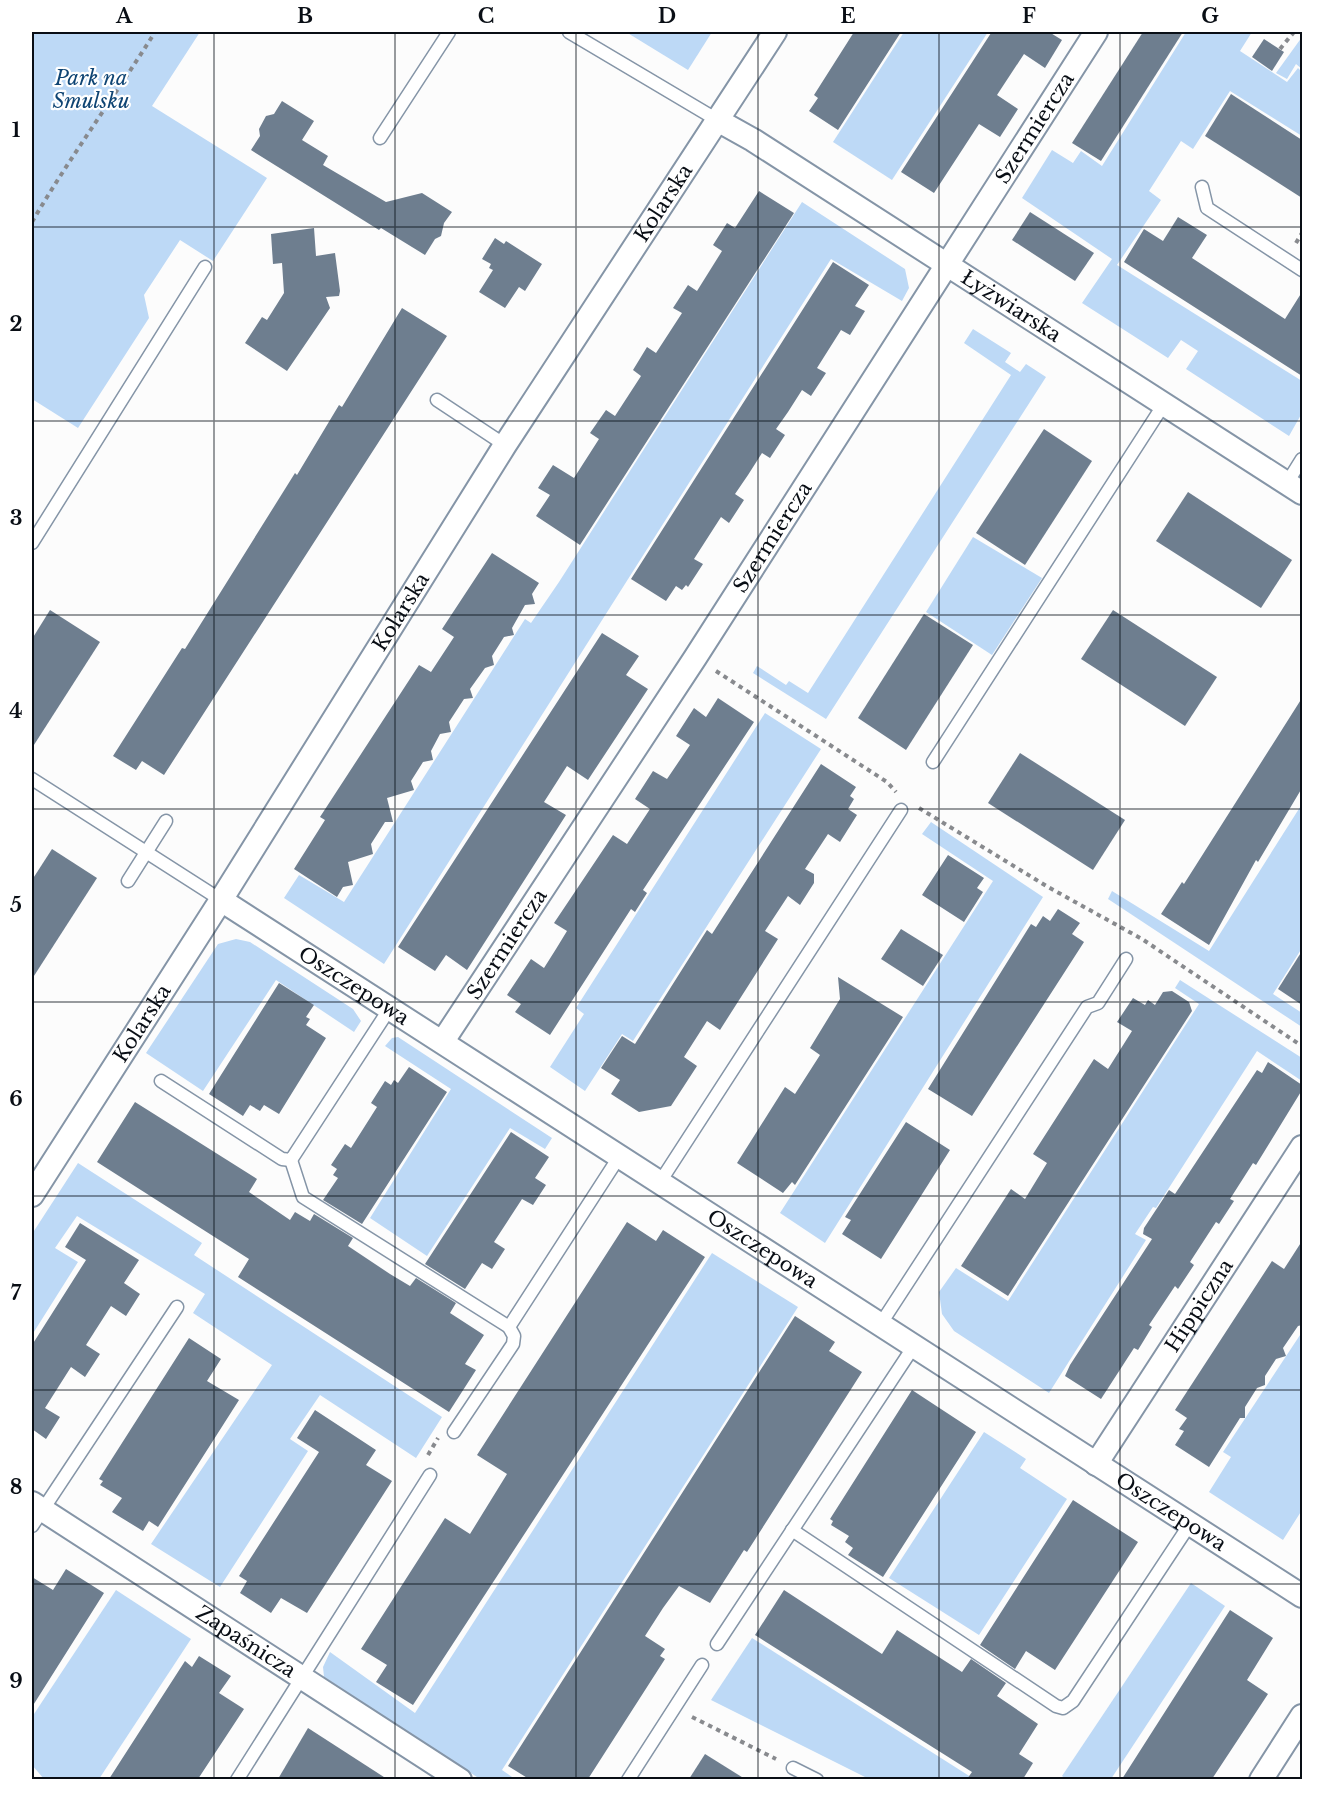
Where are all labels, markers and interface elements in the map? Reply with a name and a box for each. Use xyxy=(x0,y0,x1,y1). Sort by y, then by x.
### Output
text: A xyxy=(115,4,133,28)
text: B xyxy=(297,4,313,28)
text: C xyxy=(478,4,494,28)
text: D xyxy=(658,4,676,28)
text: E xyxy=(840,4,856,28)
text: F xyxy=(1022,4,1036,28)
text: G xyxy=(1201,4,1219,28)
park label: Park na Smulsku xyxy=(52,66,130,113)
street label: Szermiercza xyxy=(990,67,1079,188)
text: 1 xyxy=(12,118,21,142)
street label: Kolarska xyxy=(629,159,698,246)
street label: Łyżwiarska xyxy=(957,265,1066,347)
text: 2 xyxy=(9,312,23,336)
street label: Szermiercza xyxy=(728,476,817,597)
text: 3 xyxy=(10,506,22,530)
street label: Kolarska xyxy=(367,568,435,655)
text: 4 xyxy=(9,699,23,723)
street label: Szermiercza xyxy=(462,884,552,1004)
text: 5 xyxy=(10,893,22,917)
street label: Oszczepowa xyxy=(294,941,414,1030)
street label: Kolarska xyxy=(108,979,176,1067)
text: 6 xyxy=(9,1087,23,1111)
street label: Oszczepowa xyxy=(703,1204,823,1293)
street label: Hippiczna xyxy=(1160,1254,1238,1357)
text: 7 xyxy=(11,1281,22,1305)
street label: Oszczepowa xyxy=(1111,1467,1232,1557)
text: 8 xyxy=(10,1475,22,1499)
street label: Zapaśnicza xyxy=(192,1601,301,1683)
text: 9 xyxy=(9,1669,23,1693)

